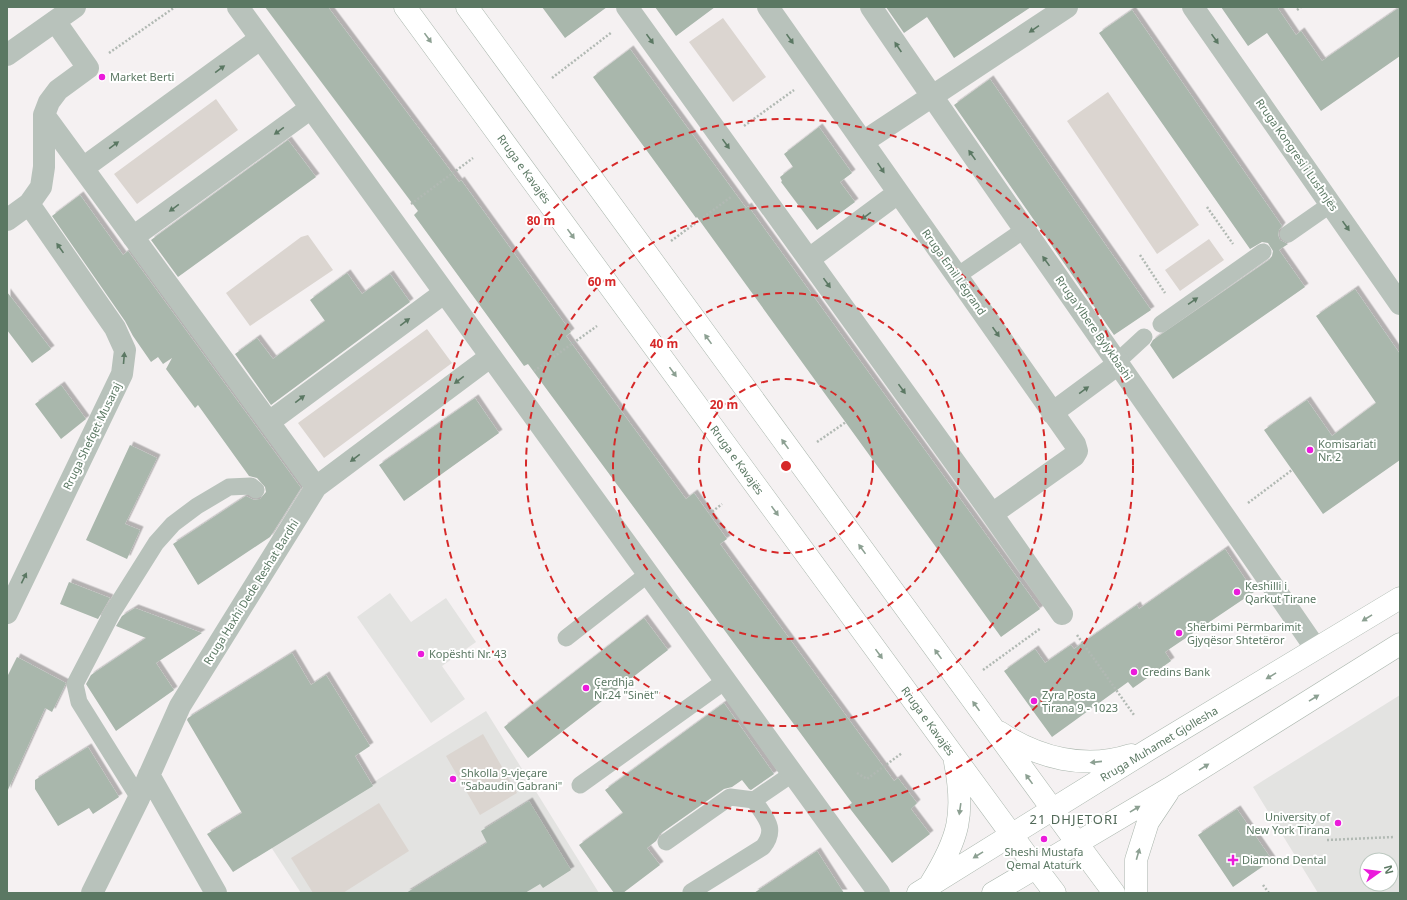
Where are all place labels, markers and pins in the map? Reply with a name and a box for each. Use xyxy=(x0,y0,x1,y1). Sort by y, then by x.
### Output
place label: Market Berti xyxy=(110,69,174,84)
marker: Market Berti xyxy=(97,72,107,82)
place label: Komisariati Nr. 2 xyxy=(1318,436,1376,464)
marker: Komisariati Nr. 2 xyxy=(1305,445,1315,455)
centre of rings xyxy=(779,459,793,473)
place label: Keshilli i Qarkut Tirane xyxy=(1245,578,1316,606)
marker: Keshilli i Qarkut Tirane xyxy=(1232,587,1242,597)
place label: Shërbimi Përmbarimit Gjyqësor Shtetëror xyxy=(1187,619,1301,647)
marker: Shërbimi Përmbarimit Gjyqësor Shtetëror xyxy=(1174,628,1184,638)
place label: Kopështi Nr. 43 xyxy=(429,646,507,661)
marker: Kopështi Nr. 43 xyxy=(416,649,426,659)
place label: Credins Bank xyxy=(1142,664,1210,679)
marker: Credins Bank xyxy=(1129,667,1139,677)
place label: Çerdhja Nr.24 "Sinët" xyxy=(594,674,659,702)
marker: Çerdhja Nr.24 "Sinët" xyxy=(581,683,591,693)
place label: Zyra Posta Tirana 9 - 1023 xyxy=(1042,687,1118,715)
marker: Zyra Posta Tirana 9 - 1023 xyxy=(1029,696,1039,706)
place label: Shkolla 9-vjeçare "Sabaudin Gabrani" xyxy=(461,765,562,793)
marker: Shkolla 9-vjeçare "Sabaudin Gabrani" xyxy=(448,774,458,784)
place label: University of New York Tirana xyxy=(1246,809,1331,837)
marker: University of New York Tirana xyxy=(1333,818,1343,828)
marker: Sheshi Mustafa Qemal Ataturk xyxy=(1039,834,1049,844)
place label: Sheshi Mustafa Qemal Ataturk xyxy=(1005,844,1083,872)
place label: Diamond Dental xyxy=(1242,852,1326,867)
marker: Diamond Dental xyxy=(1227,854,1239,866)

